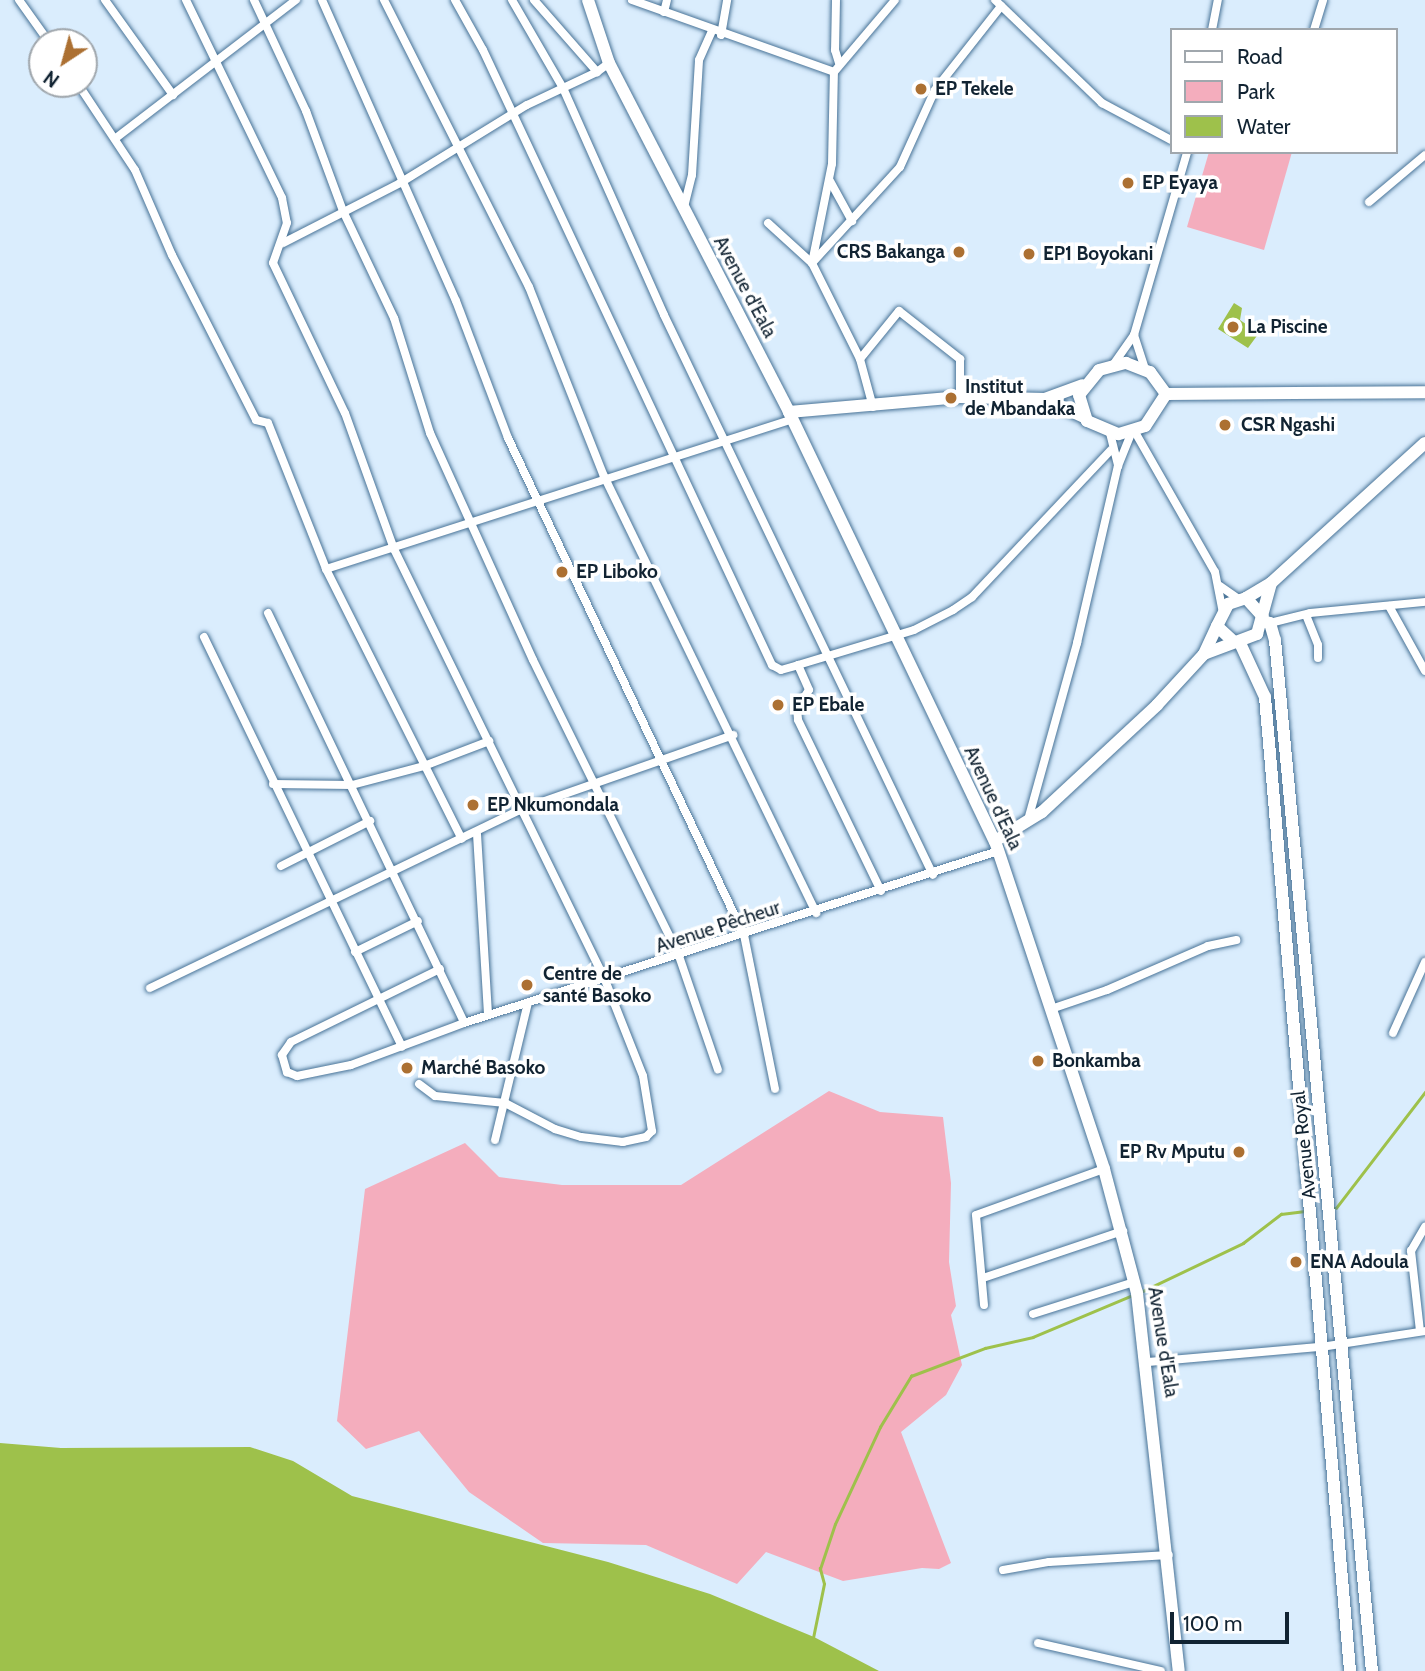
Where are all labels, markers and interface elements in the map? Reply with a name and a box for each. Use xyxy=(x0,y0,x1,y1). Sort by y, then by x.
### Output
north arrow xyxy=(28,28,98,98)
legend xyxy=(1170,28,1397,154)
text: Road xyxy=(1237,44,1283,69)
text: N xyxy=(39,66,64,92)
place label: EP Tekele xyxy=(935,78,1014,100)
text: Park xyxy=(1237,79,1275,104)
marker: EP Tekele xyxy=(913,81,929,97)
text: Water xyxy=(1237,114,1290,139)
place label: EP Eyaya xyxy=(1142,172,1218,194)
marker: EP Eyaya xyxy=(1120,175,1136,191)
street label: Avenue d'Eala xyxy=(709,232,781,342)
place label: CRS Bakanga xyxy=(837,241,945,263)
place label: EP1 Boyokani xyxy=(1043,243,1153,265)
marker: CRS Bakanga xyxy=(951,244,967,260)
marker: EP1 Boyokani xyxy=(1021,246,1037,262)
place label: La Piscine xyxy=(1247,316,1328,338)
marker: La Piscine xyxy=(1225,319,1241,335)
place label: Institut de Mbandaka xyxy=(965,376,1075,420)
marker: Institut de Mbandaka xyxy=(943,390,959,406)
place label: CSR Ngashi xyxy=(1241,414,1335,436)
marker: CSR Ngashi xyxy=(1215,415,1235,435)
place label: EP Liboko xyxy=(576,561,658,583)
marker: EP Liboko xyxy=(554,564,570,580)
place label: EP Ebale xyxy=(792,694,864,716)
marker: EP Ebale xyxy=(770,697,786,713)
street label: Avenue d'Eala xyxy=(959,743,1027,853)
place label: EP Nkumondala xyxy=(487,794,619,816)
marker: EP Nkumondala xyxy=(465,797,481,813)
street label: Avenue Pêcheur xyxy=(653,896,783,958)
place label: Centre de santé Basoko xyxy=(543,963,651,1007)
marker: Centre de santé Basoko xyxy=(517,975,537,995)
place label: Bonkamba xyxy=(1052,1050,1141,1072)
marker: Bonkamba xyxy=(1030,1053,1046,1069)
place label: Marché Basoko xyxy=(421,1057,545,1079)
marker: Marché Basoko xyxy=(399,1060,415,1076)
street label: Avenue Royal xyxy=(1287,1090,1321,1200)
place label: EP Rv Mputu xyxy=(1119,1141,1225,1163)
marker: EP Rv Mputu xyxy=(1231,1144,1247,1160)
place label: ENA Adoula xyxy=(1310,1251,1409,1273)
marker: ENA Adoula xyxy=(1288,1254,1304,1270)
street label: Avenue d'Eala xyxy=(1143,1285,1183,1399)
scale bar xyxy=(1173,1598,1292,1642)
text: 100 m xyxy=(1183,1611,1242,1636)

